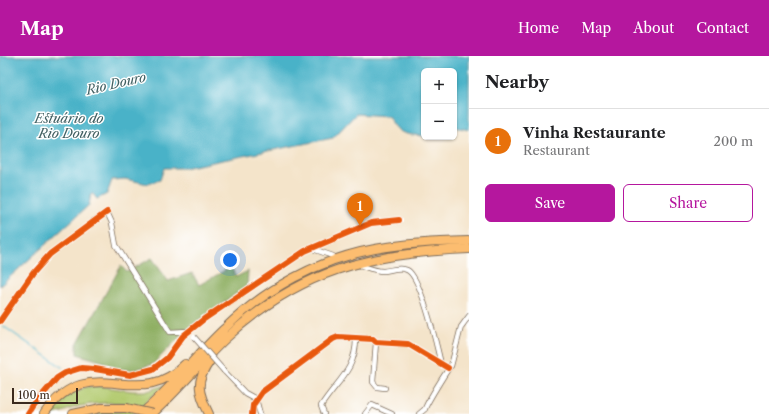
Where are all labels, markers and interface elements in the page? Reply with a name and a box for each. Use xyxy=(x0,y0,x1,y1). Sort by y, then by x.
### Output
text: Map xyxy=(20,17,64,40)
text: Home xyxy=(518,19,559,37)
text: Map xyxy=(581,19,611,37)
text: About xyxy=(633,19,674,37)
text: Contact xyxy=(696,19,749,37)
water label: Rio Douro xyxy=(84,68,148,98)
map controls xyxy=(421,68,457,140)
button: + xyxy=(421,68,457,104)
text: Nearby xyxy=(485,72,549,92)
button: − xyxy=(421,104,457,140)
water label: Estuário do Rio Douro xyxy=(34,110,104,141)
text: Vinha Restaurante xyxy=(523,123,666,142)
text: 1 xyxy=(495,133,501,149)
text: 200 m xyxy=(713,133,753,149)
text: Restaurant xyxy=(523,142,590,158)
button: Save xyxy=(485,184,615,222)
button: Share xyxy=(623,184,753,222)
pin: 1 xyxy=(347,193,373,226)
your location xyxy=(220,250,240,270)
scale bar xyxy=(12,386,78,405)
text: 100 m xyxy=(18,388,50,402)

